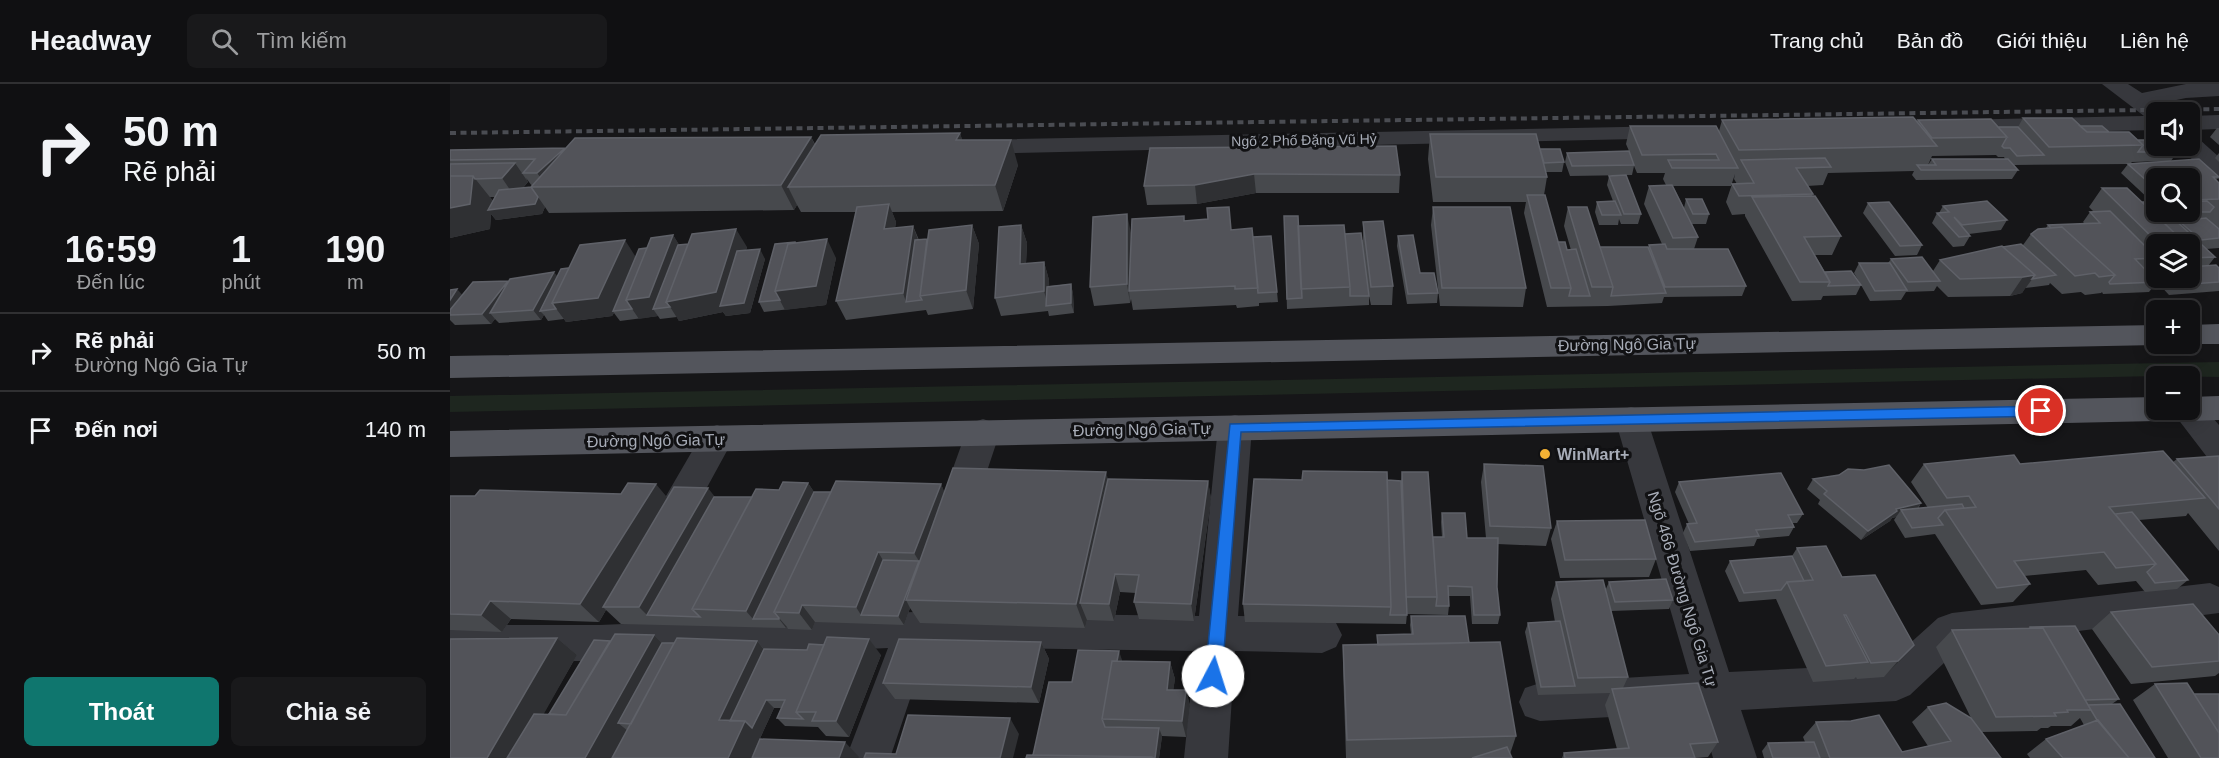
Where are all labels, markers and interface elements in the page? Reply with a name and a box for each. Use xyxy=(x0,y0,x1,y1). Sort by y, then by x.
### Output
search box xyxy=(187,14,607,68)
text: Headway xyxy=(30,25,151,56)
icon: search xyxy=(208,25,241,58)
text: Tìm kiếm xyxy=(256,28,347,53)
text: Trang chủ xyxy=(1770,29,1864,52)
text: Bản đồ xyxy=(1897,29,1963,52)
text: Giới thiệu xyxy=(1996,29,2087,52)
text: Liên hệ xyxy=(2120,29,2189,52)
map controls xyxy=(2146,102,2200,420)
button: sound xyxy=(2146,102,2200,156)
icon: right xyxy=(24,108,102,186)
text: 50 m xyxy=(123,108,219,155)
street label: Ngõ 2 Phố Đặng Vũ Hỷ xyxy=(1231,131,1377,149)
text: Rẽ phải xyxy=(123,157,216,187)
button: search xyxy=(2146,168,2200,222)
text: 16:59 xyxy=(65,229,157,270)
text: 1 xyxy=(231,229,251,270)
text: 190 xyxy=(325,229,385,270)
button: layers xyxy=(2146,234,2200,288)
text: Đến lúc xyxy=(77,271,145,293)
text: phút xyxy=(222,271,260,293)
text: m xyxy=(347,271,364,293)
button: + xyxy=(2146,300,2200,354)
text: Rẽ phải xyxy=(75,328,154,353)
street label: Đường Ngô Gia Tự xyxy=(1558,335,1697,354)
icon: right xyxy=(24,336,57,369)
text: 50 m xyxy=(377,339,426,364)
text: Đường Ngô Gia Tự xyxy=(75,354,248,376)
button: − xyxy=(2146,366,2200,420)
pin xyxy=(2015,385,2066,436)
icon: arrive xyxy=(2024,394,2057,427)
icon: arrive xyxy=(24,414,57,447)
text: Đến nơi xyxy=(75,417,158,442)
text: 140 m xyxy=(365,417,426,442)
street label: Đường Ngô Gia Tự xyxy=(1073,420,1212,439)
street label: Đường Ngô Gia Tự xyxy=(587,431,726,450)
place label: WinMart+ xyxy=(1557,446,1629,463)
marker: WinMart+ xyxy=(1538,447,1552,461)
street label: Ngõ 466 Đường Ngô Gia Tự xyxy=(1645,489,1720,689)
position arrow xyxy=(1181,644,1245,708)
button: Thoát xyxy=(24,677,219,746)
button: Chia sẻ xyxy=(231,677,426,746)

